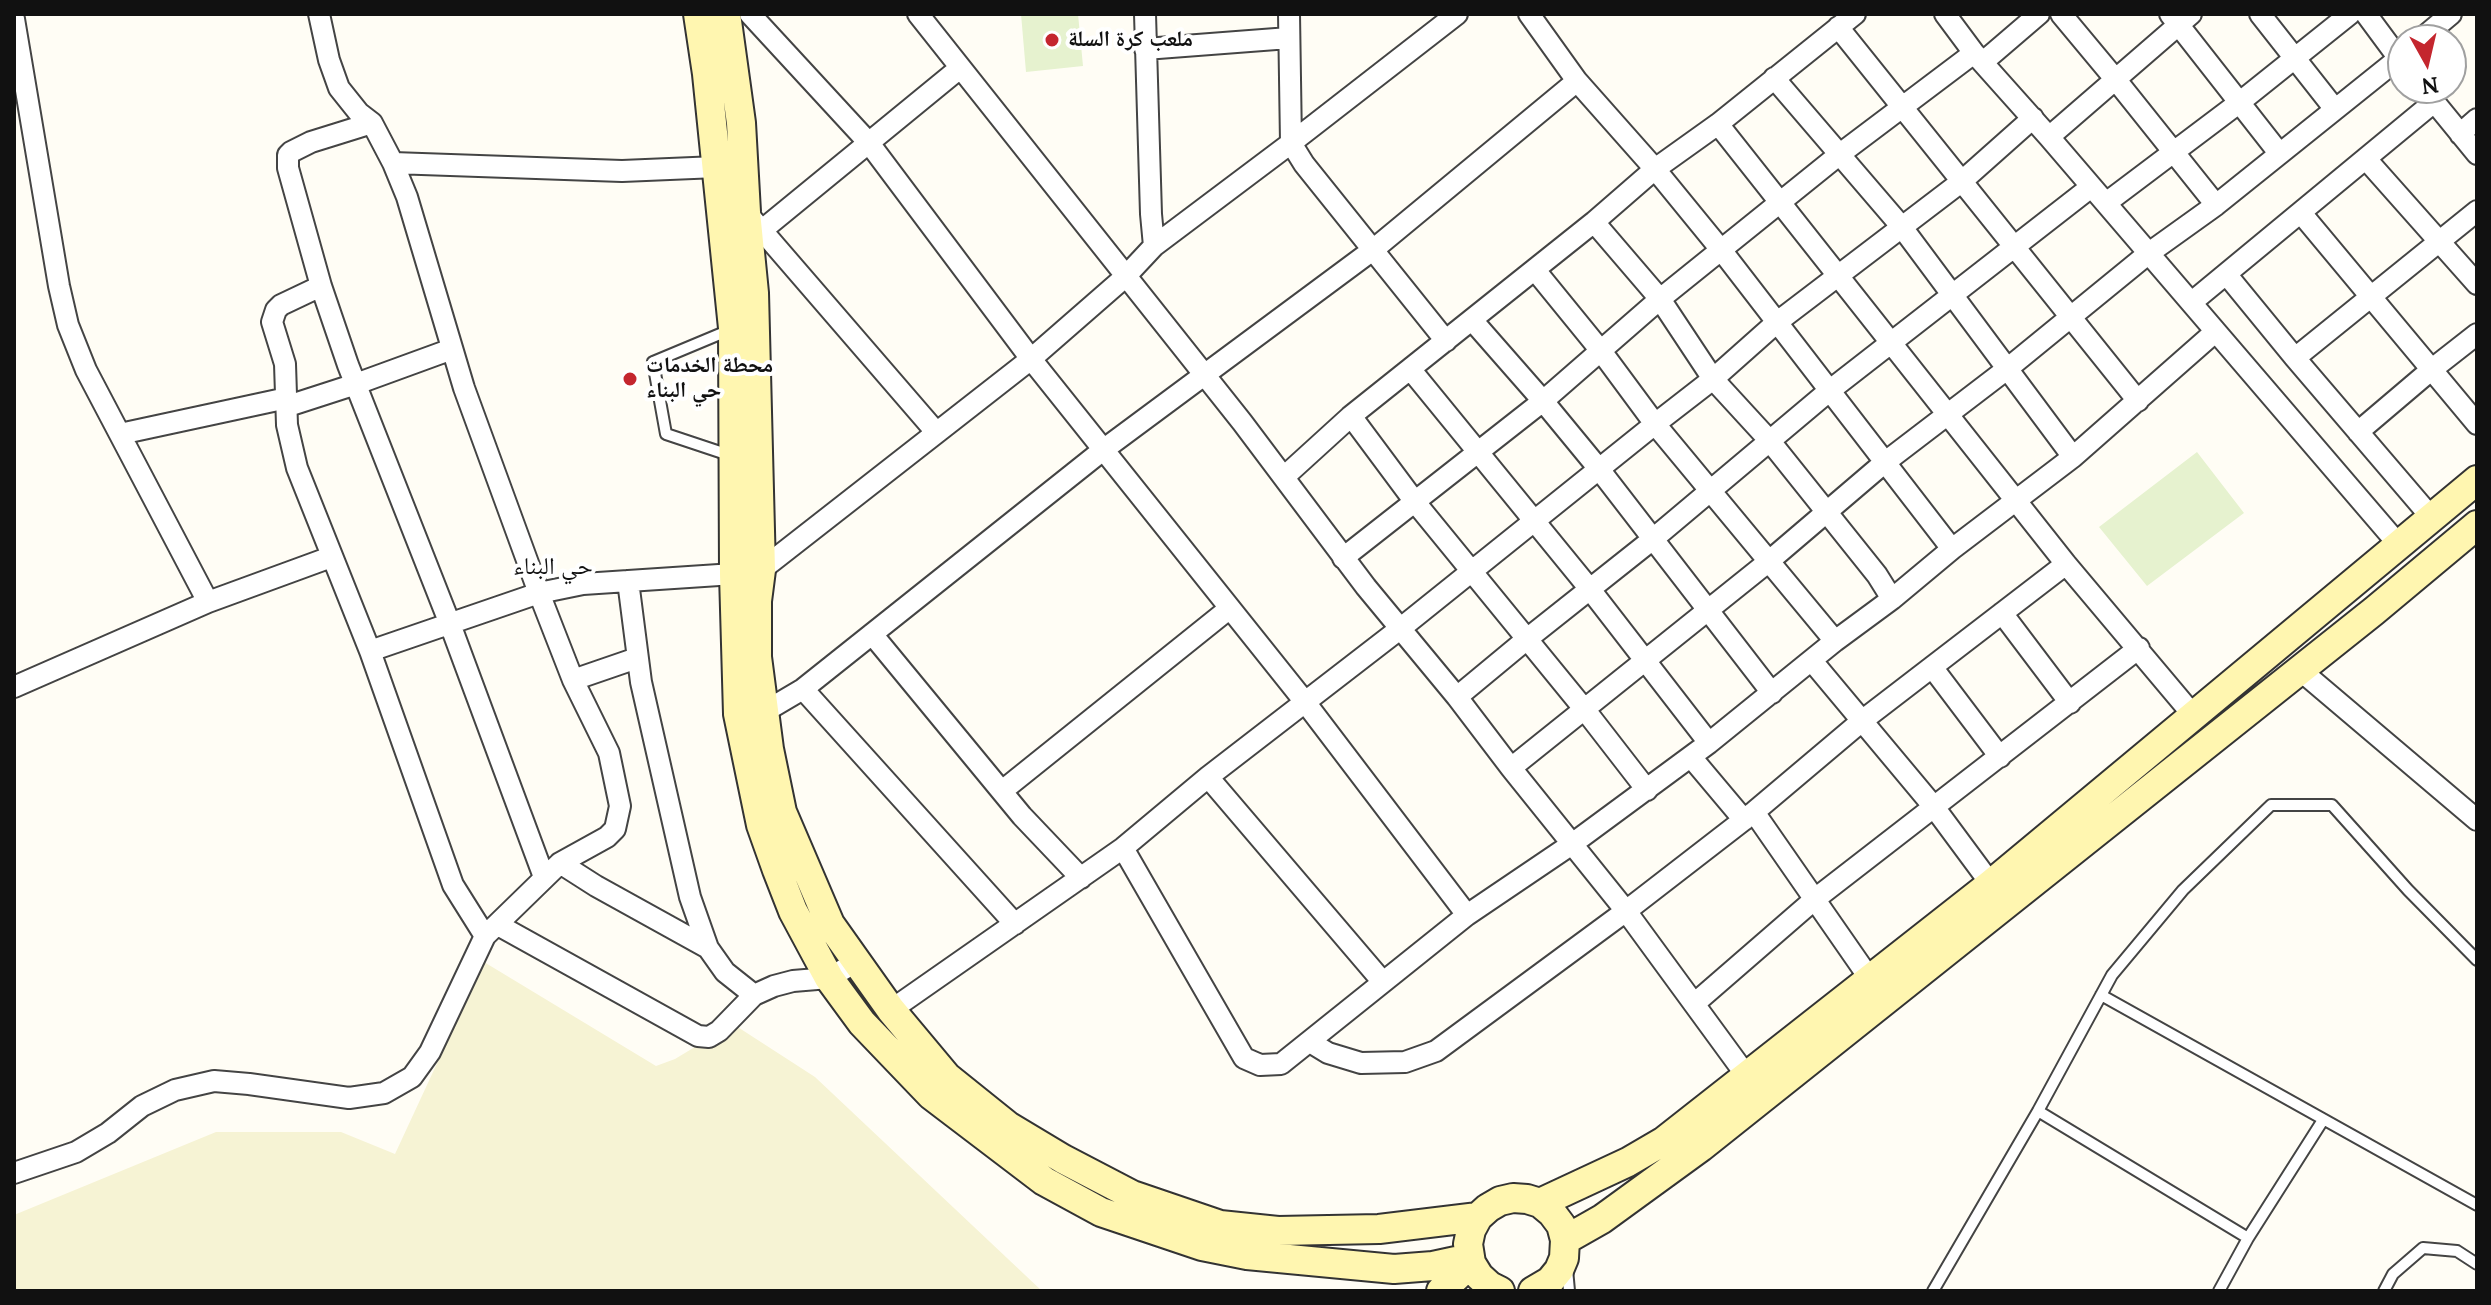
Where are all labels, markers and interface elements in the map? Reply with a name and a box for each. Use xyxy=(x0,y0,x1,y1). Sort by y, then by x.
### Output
north arrow xyxy=(2387,24,2467,104)
place label: ملعب كرة السلة xyxy=(1068,27,1193,53)
marker: ملعب كرة السلة xyxy=(1043,31,1061,49)
text: N xyxy=(2420,71,2440,101)
place label: محطة الخدمات حي البناء xyxy=(646,353,773,404)
marker: محطة الخدمات حي البناء xyxy=(621,370,639,388)
district label: حي البناء xyxy=(513,553,593,581)

